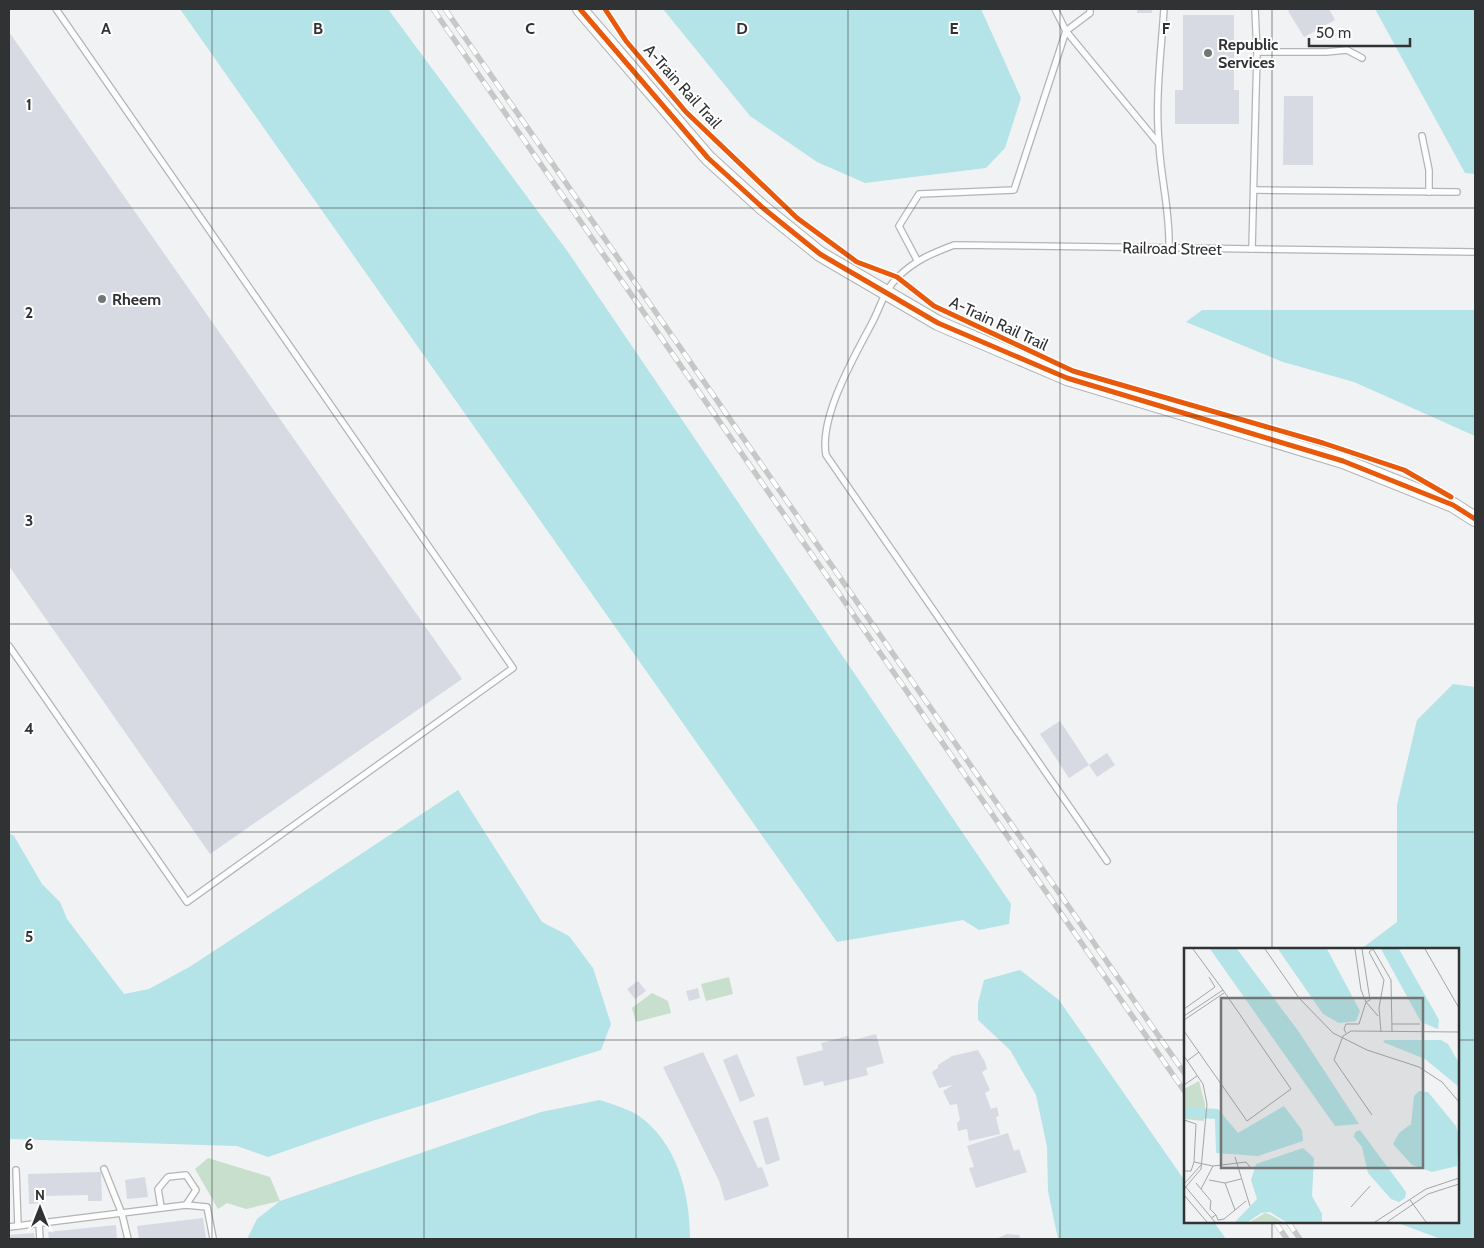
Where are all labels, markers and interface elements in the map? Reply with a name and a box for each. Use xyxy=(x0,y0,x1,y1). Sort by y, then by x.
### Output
scale bar xyxy=(1309,15,1410,47)
text: A xyxy=(101,19,111,38)
text: B xyxy=(313,19,323,38)
text: C xyxy=(525,19,535,38)
text: D xyxy=(736,19,748,38)
text: E xyxy=(949,19,959,38)
text: F xyxy=(1162,19,1171,38)
text: 50 m xyxy=(1316,24,1351,42)
place label: Republic Services xyxy=(1218,35,1278,72)
street label: A-Train Rail Trail xyxy=(640,40,726,132)
marker: Republic Services xyxy=(1202,47,1214,59)
text: 1 xyxy=(26,95,32,114)
street label: Railroad Street xyxy=(1122,238,1222,259)
place label: Rheem xyxy=(112,290,161,309)
street label: A-Train Rail Trail xyxy=(946,292,1051,355)
marker: Rheem xyxy=(96,293,108,305)
text: 2 xyxy=(25,303,33,322)
text: 3 xyxy=(25,511,33,530)
text: 4 xyxy=(24,719,34,738)
text: 5 xyxy=(25,927,33,946)
inset map xyxy=(1184,948,1459,1223)
text: 6 xyxy=(25,1135,34,1154)
north arrow xyxy=(15,1183,65,1233)
text: N xyxy=(35,1186,45,1204)

